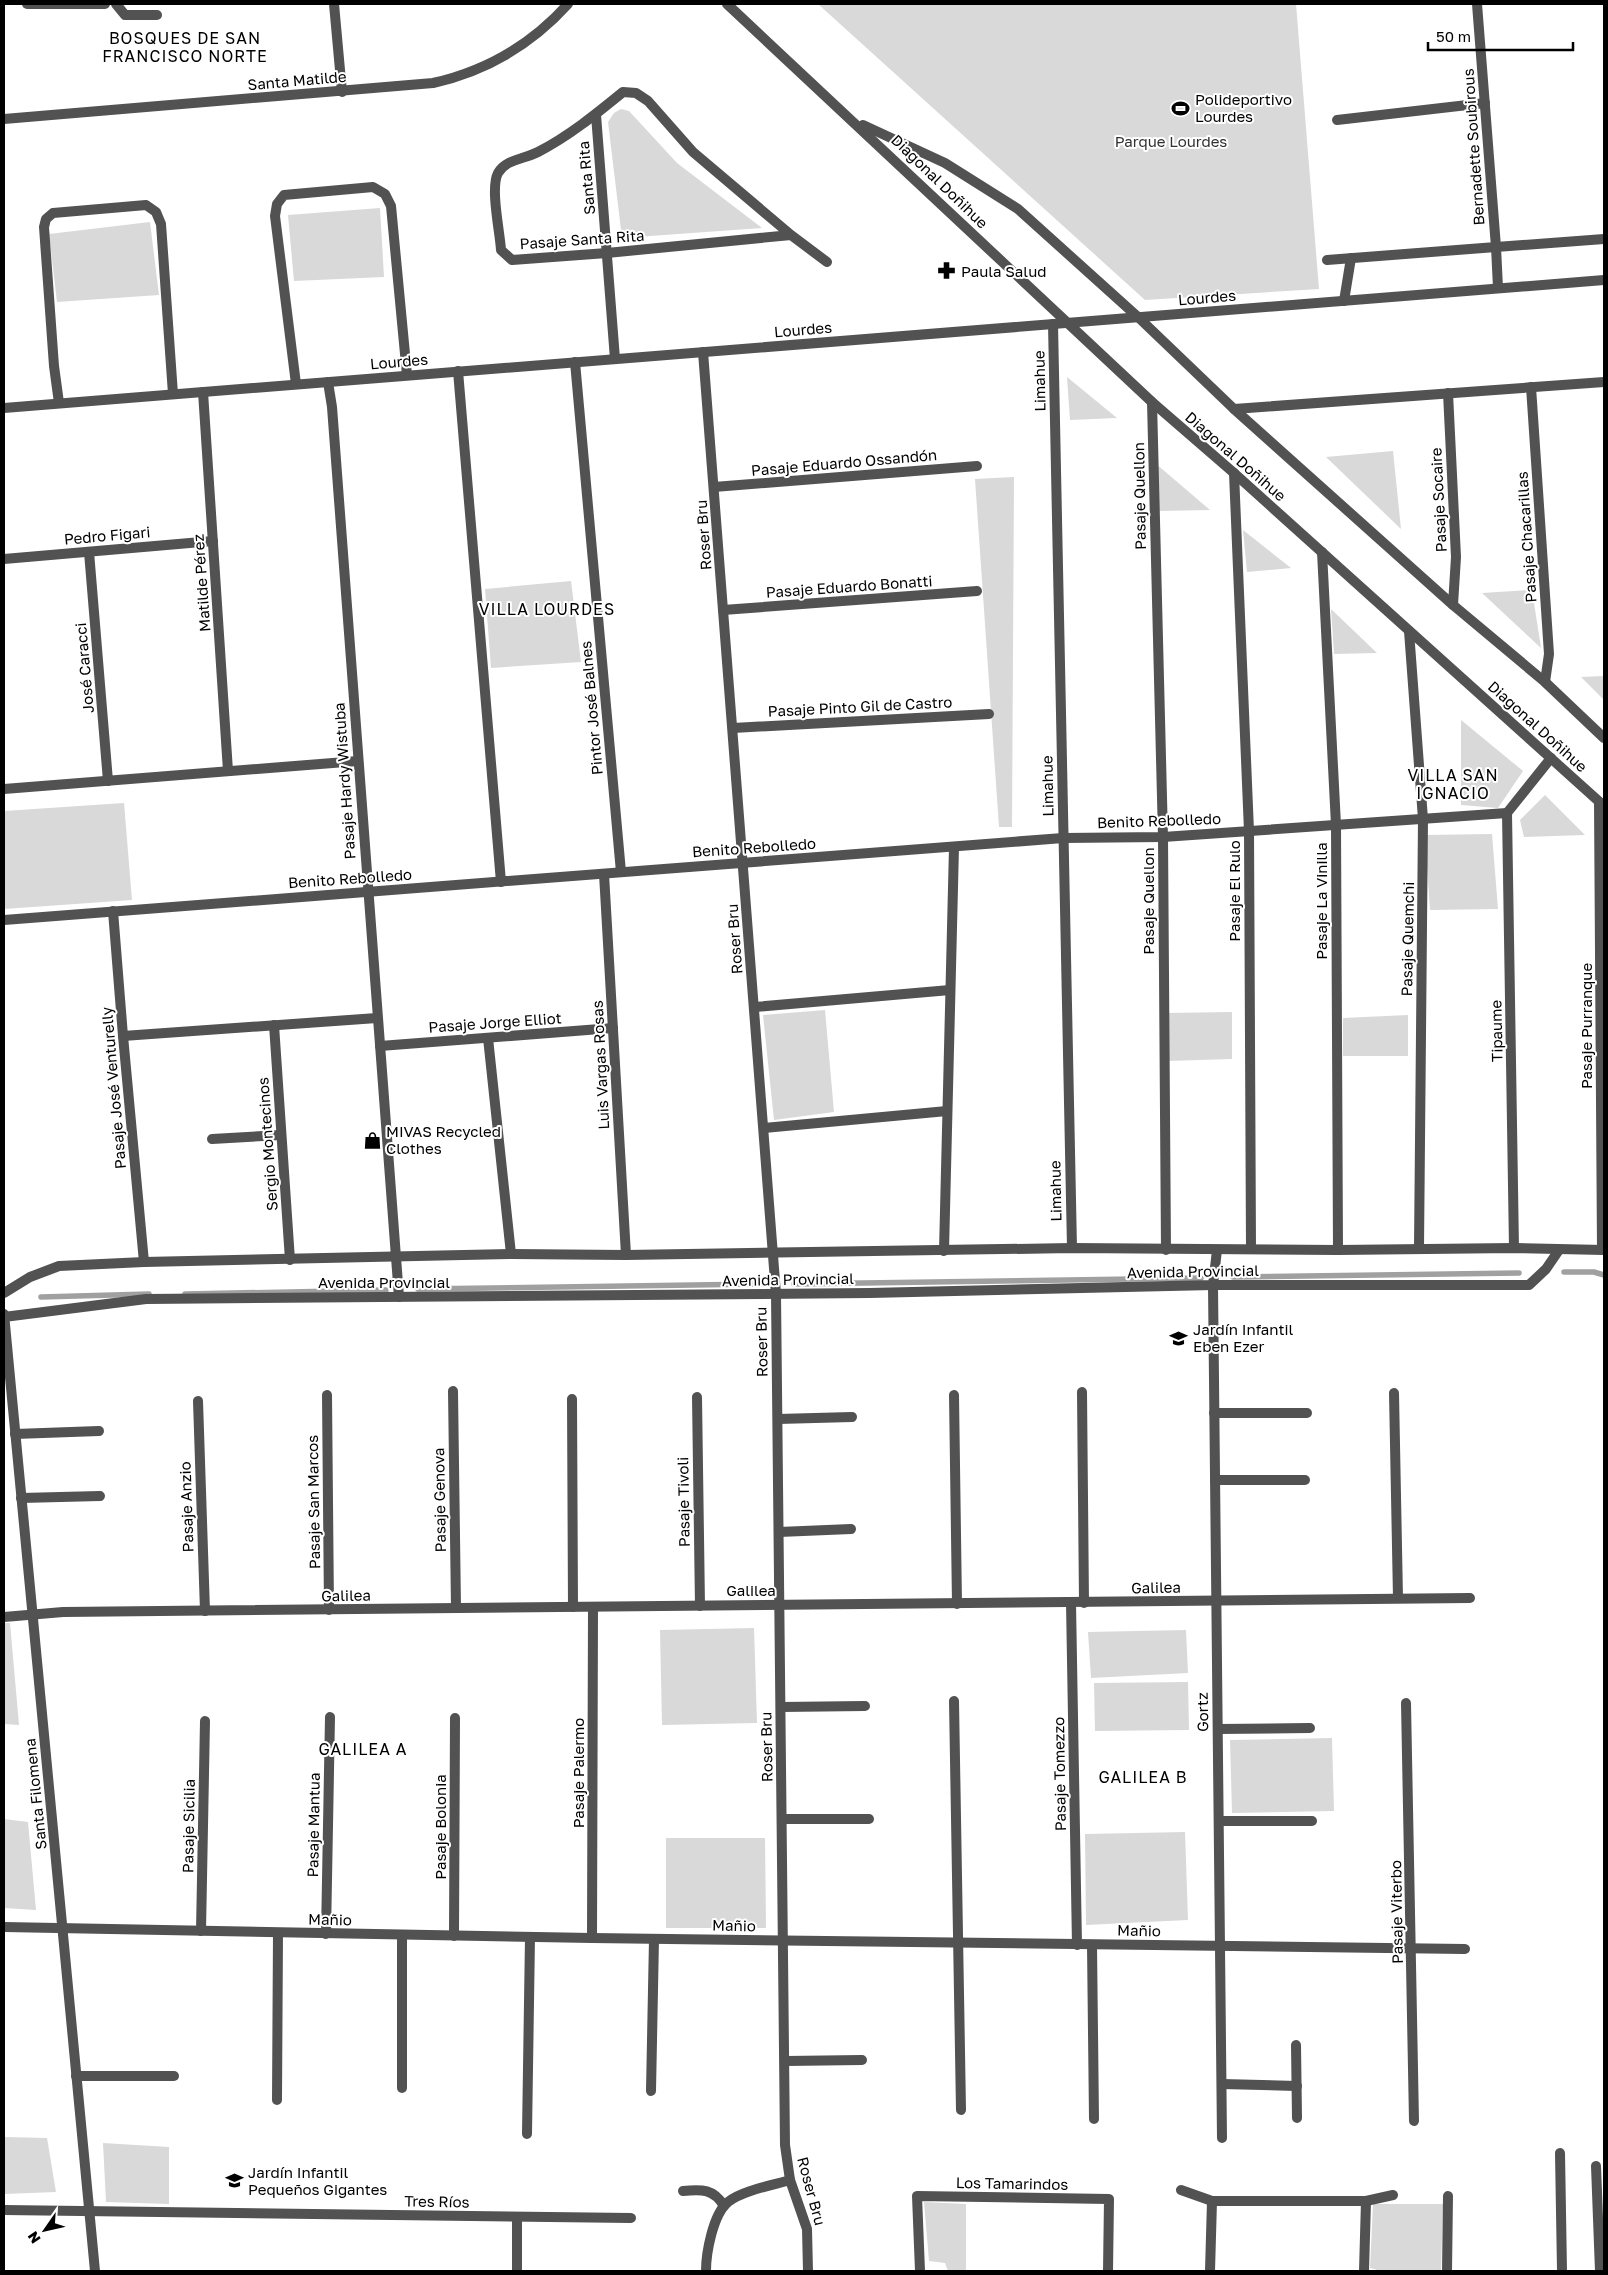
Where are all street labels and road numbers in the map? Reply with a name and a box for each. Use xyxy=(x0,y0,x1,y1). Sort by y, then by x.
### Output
street label: Santa Matilde xyxy=(247,67,347,93)
street label: Bernadette Soubirous xyxy=(1459,68,1487,226)
street label: Diagonal Doñihue xyxy=(888,130,992,232)
street label: Santa Rita xyxy=(574,140,598,216)
street label: Pasaje Santa Rita xyxy=(519,226,645,252)
street label: Lourdes xyxy=(1177,286,1237,308)
street label: Lourdes xyxy=(773,318,833,340)
street label: Lourdes xyxy=(369,350,429,372)
street label: Limahue xyxy=(1029,350,1049,412)
street label: Diagonal Doñihue xyxy=(1182,407,1290,505)
street label: Pasaje Quellon xyxy=(1129,442,1149,550)
street label: Pasaje Eduardo Ossandón xyxy=(750,445,938,479)
street label: Pasaje Socaire xyxy=(1426,447,1450,553)
street label: Pasaje Chacarillas xyxy=(1512,471,1540,603)
street label: Roser Bru xyxy=(692,499,714,571)
street label: Pedro Figari xyxy=(63,522,151,548)
street label: Matilde Pérez xyxy=(189,533,213,633)
street label: Pasaje Eduardo Bonatti xyxy=(765,571,933,601)
street label: José Caracci xyxy=(71,622,97,714)
street label: Pintor José Balnes xyxy=(576,640,606,776)
street label: Diagonal Doñihue xyxy=(1485,677,1592,775)
street label: Pasaje Pinto Gil de Castro xyxy=(767,692,953,720)
street label: Pasaje Hardy Wistuba xyxy=(330,702,358,860)
street label: Limahue xyxy=(1037,755,1057,817)
street label: Benito Rebolledo xyxy=(1097,809,1221,831)
street label: Benito Rebolledo xyxy=(691,834,817,860)
street label: Pasaje El Rulo xyxy=(1225,840,1243,942)
street label: Pasaje La Vinilla xyxy=(1312,842,1330,960)
street label: Pasaje Quellon xyxy=(1139,847,1157,955)
street label: Benito Rebolledo xyxy=(287,865,413,891)
street label: Pasaje Quemchi xyxy=(1397,882,1417,996)
street label: Roser Bru xyxy=(723,903,745,975)
street label: Pasaje Purranque xyxy=(1577,963,1595,1089)
street label: Luis Vargas Rosas xyxy=(588,1000,612,1130)
street label: Tipaume xyxy=(1486,1000,1506,1062)
street label: Pasaje José Venturelly xyxy=(97,1005,129,1170)
street label: Pasaje Jorge Elliot xyxy=(428,1008,562,1036)
street label: Sergio Montecinos xyxy=(253,1076,281,1211)
street label: Limahue xyxy=(1045,1160,1065,1222)
street label: Avenida Provincial xyxy=(1127,1261,1259,1281)
street label: Avenida Provincial xyxy=(722,1269,854,1289)
street label: Avenida Provincial xyxy=(318,1273,450,1291)
street label: Roser Bru xyxy=(751,1307,771,1377)
street label: Pasaje San Marcos xyxy=(303,1435,323,1569)
street label: Pasaje Genova xyxy=(429,1448,449,1552)
street label: Pasaje Tivoli xyxy=(673,1457,693,1547)
street label: Pasaje Anzio xyxy=(175,1461,197,1553)
street label: Galilea xyxy=(1131,1578,1181,1596)
street label: Galilea xyxy=(726,1581,776,1599)
street label: Galilea xyxy=(321,1586,371,1604)
street label: Gortz xyxy=(1193,1692,1211,1732)
street label: Roser Bru xyxy=(756,1712,776,1782)
street label: Pasaje Tomezzo xyxy=(1049,1717,1069,1831)
street label: Pasaje Palermo xyxy=(569,1718,587,1828)
street label: Santa Filomena xyxy=(20,1738,50,1850)
street label: Pasaje Mantua xyxy=(303,1772,323,1878)
street label: Pasaje Bolonia xyxy=(431,1774,449,1880)
street label: Pasaje Sicilia xyxy=(178,1779,198,1873)
street label: Pasaje Viterbo xyxy=(1386,1860,1406,1964)
street label: Mañio xyxy=(308,1910,352,1928)
street label: Mañio xyxy=(712,1916,756,1934)
street label: Mañio xyxy=(1117,1921,1161,1939)
street label: Roser Bru xyxy=(794,2155,830,2227)
street label: Los Tamarindos xyxy=(956,2173,1068,2193)
street label: Tres Ríos xyxy=(404,2191,470,2211)

